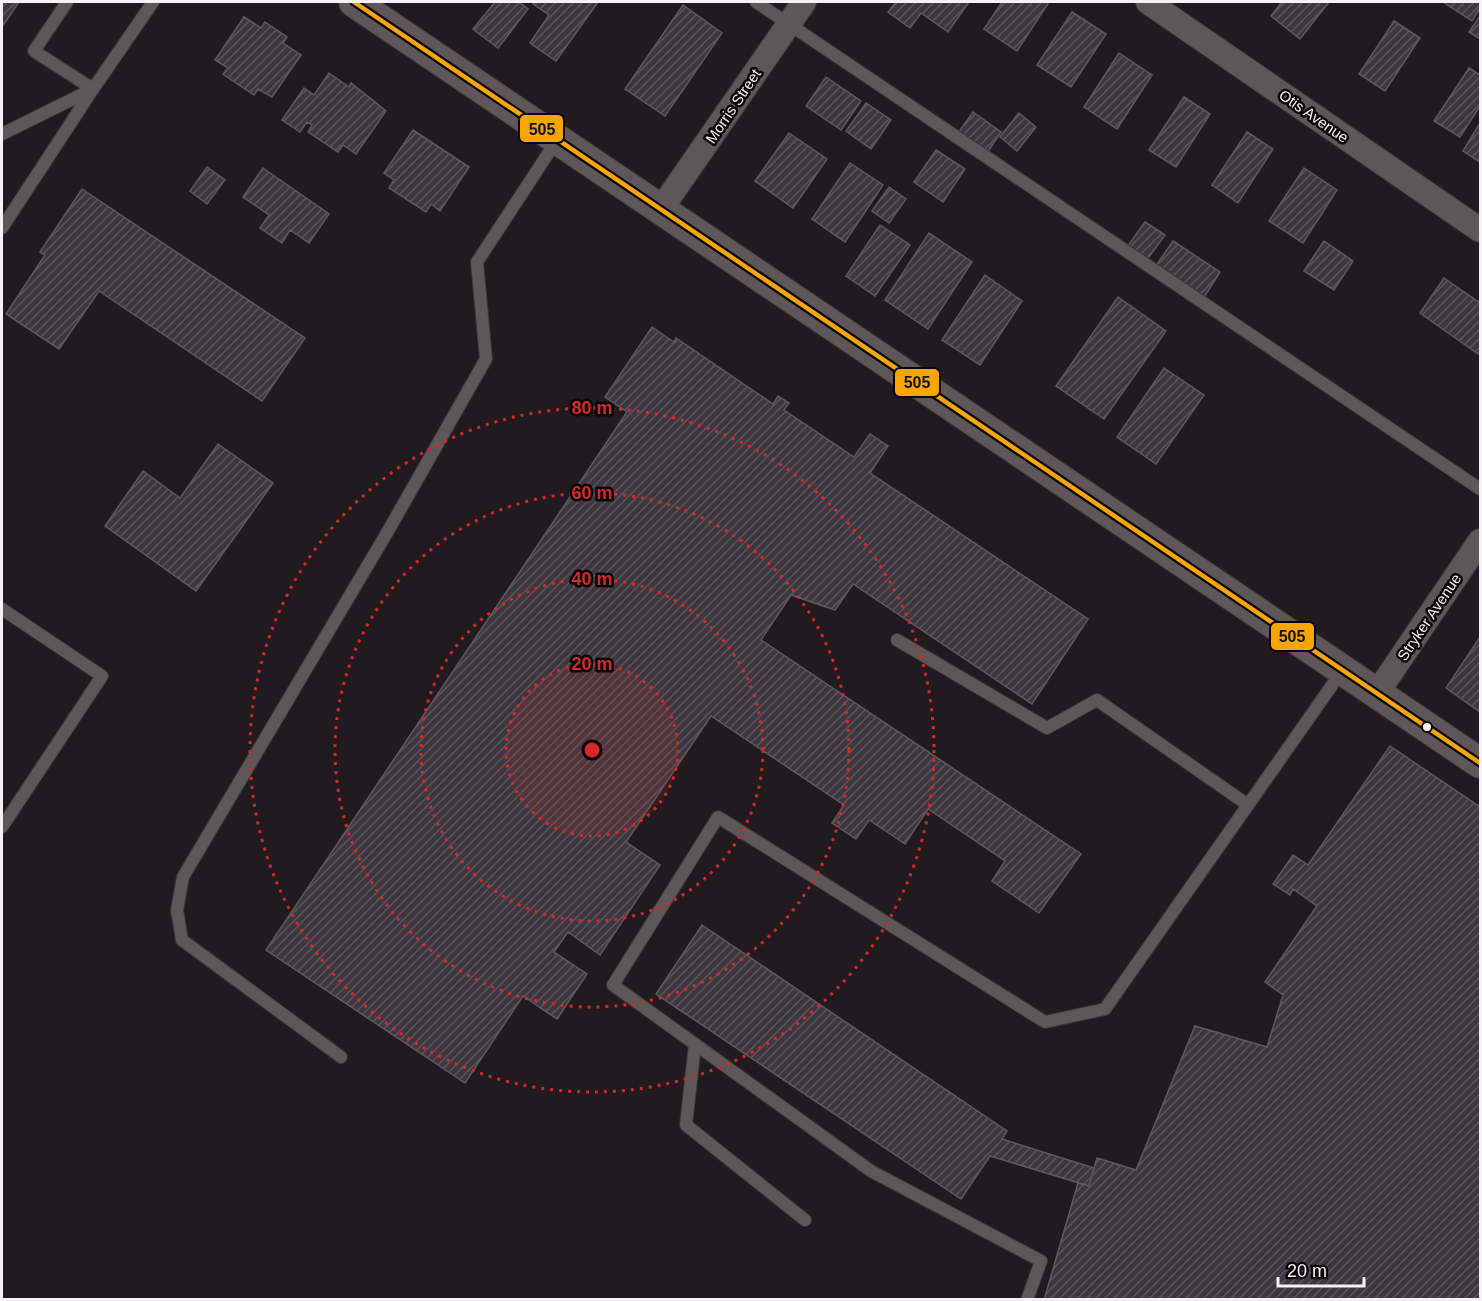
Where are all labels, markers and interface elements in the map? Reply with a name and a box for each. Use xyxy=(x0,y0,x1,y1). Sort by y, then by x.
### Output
street label: Morris Street xyxy=(702,65,765,146)
street label: Otis Avenue xyxy=(1276,86,1352,146)
line badge: 505 xyxy=(519,114,564,143)
text: 505 xyxy=(529,121,555,138)
line badge: 505 xyxy=(894,368,940,397)
text: 505 xyxy=(904,374,930,391)
text: 80 m xyxy=(571,398,613,418)
text: 60 m xyxy=(571,483,613,503)
text: 40 m xyxy=(571,569,613,589)
street label: Stryker Avenue xyxy=(1394,570,1464,664)
line badge: 505 xyxy=(1270,622,1315,651)
text: 505 xyxy=(1279,628,1305,645)
text: 20 m xyxy=(571,654,613,674)
unlabelled marker xyxy=(1421,721,1433,733)
centre of rings xyxy=(582,740,602,760)
scale bar xyxy=(1278,1250,1364,1288)
text: 20 m xyxy=(1287,1261,1327,1281)

